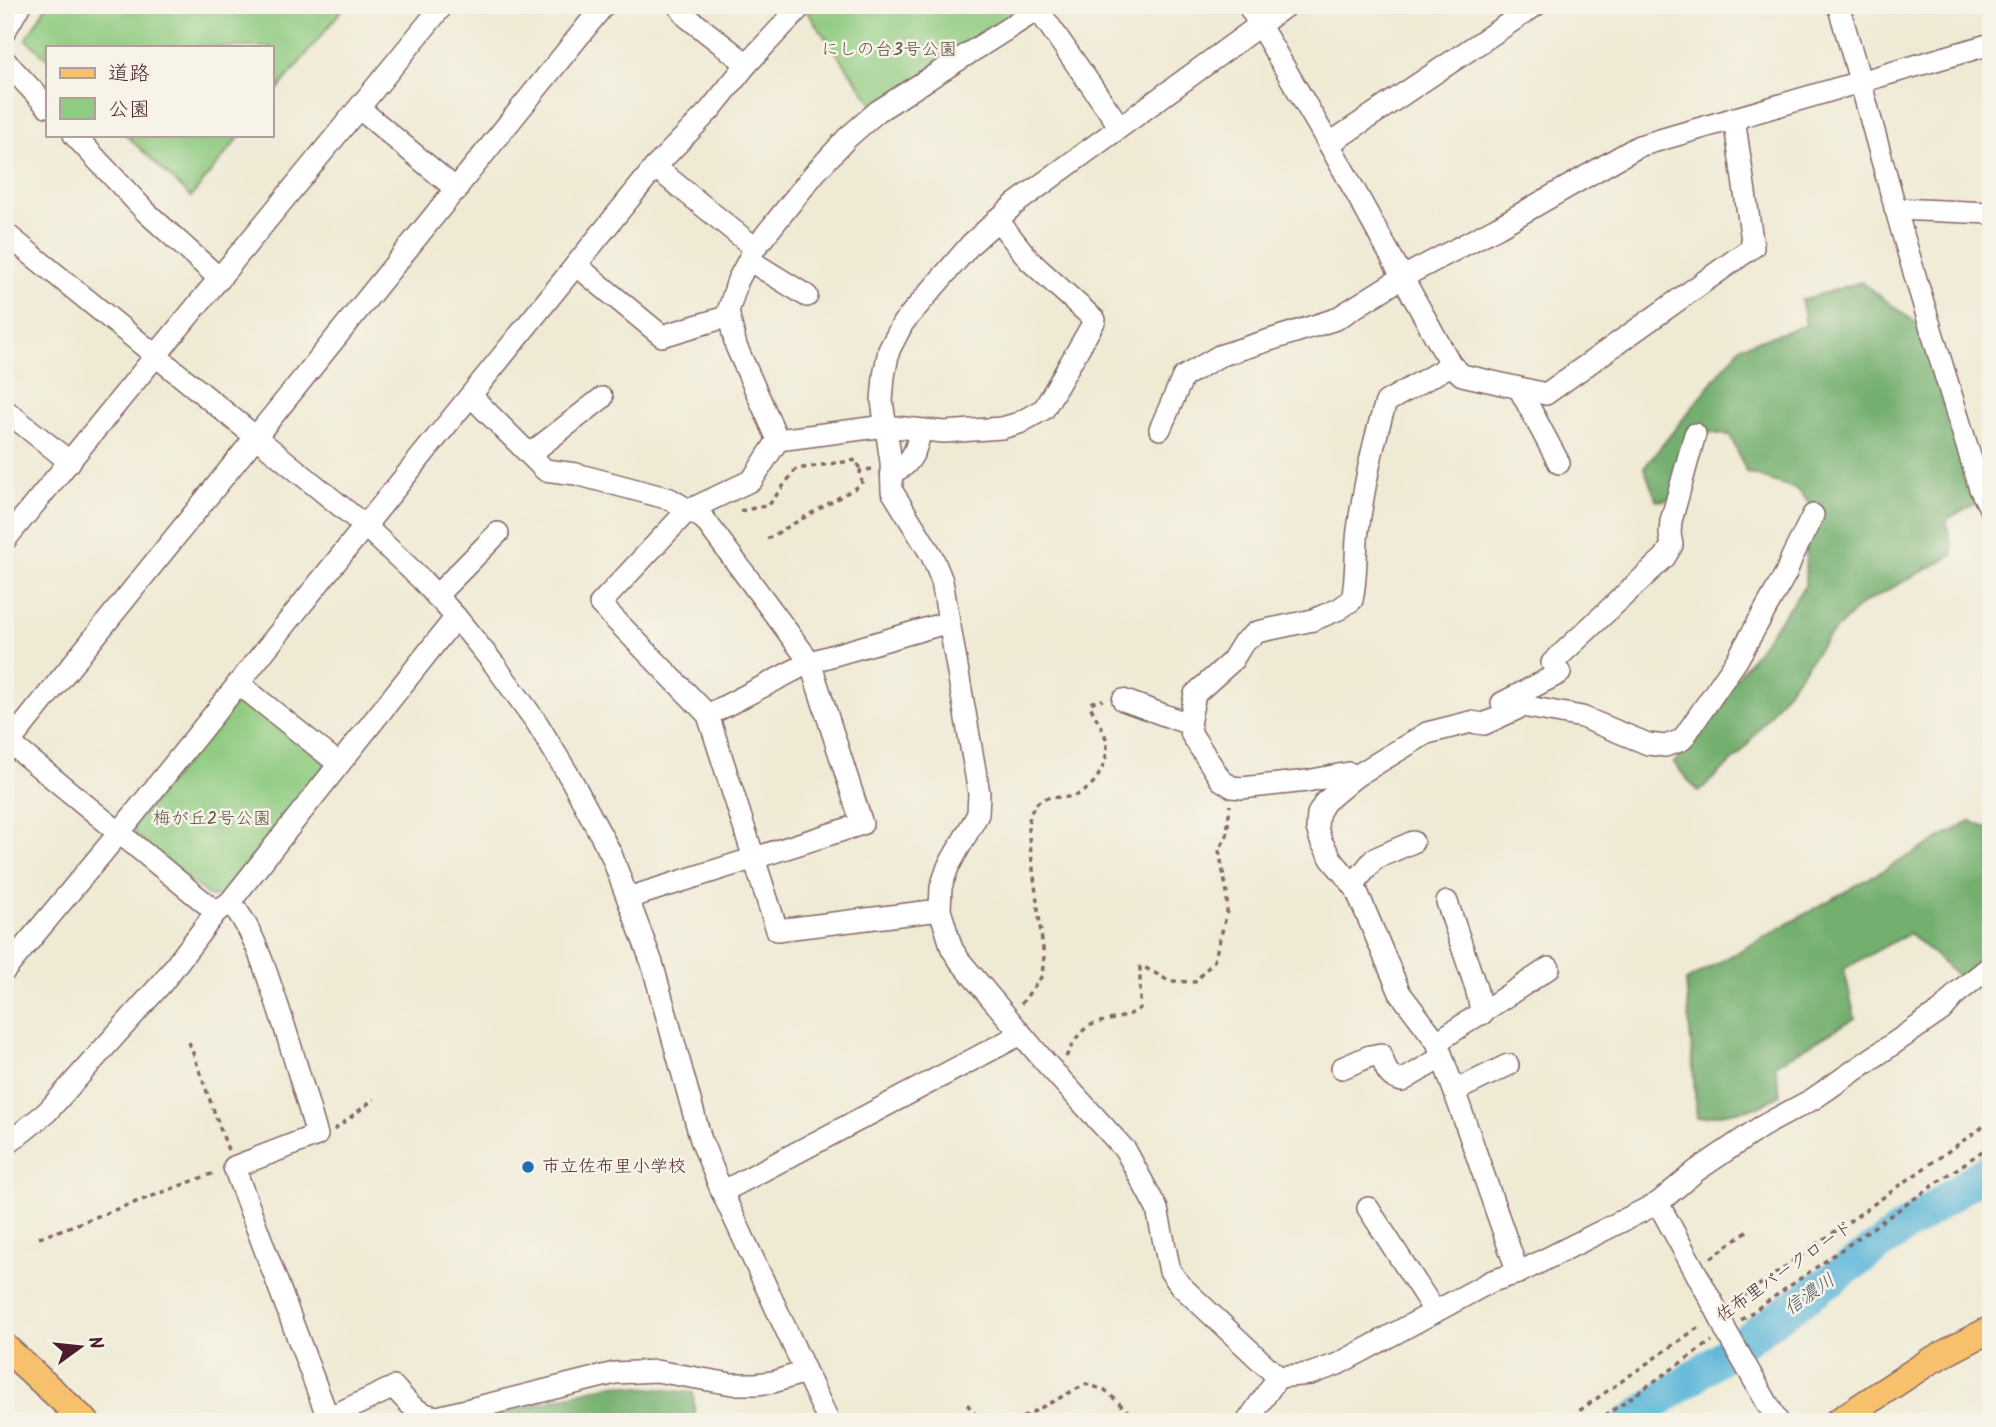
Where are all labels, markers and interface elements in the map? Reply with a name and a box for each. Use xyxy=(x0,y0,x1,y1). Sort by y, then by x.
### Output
park label: にしの台3号公園 xyxy=(821,36,957,65)
legend xyxy=(46,46,273,136)
text: 道路 xyxy=(108,58,150,91)
text: 公園 xyxy=(108,94,150,127)
park label: 梅が丘2号公園 xyxy=(153,805,271,834)
place label: 市立佐布里小学校 xyxy=(542,1153,686,1182)
marker: 市立佐布里小学校 xyxy=(520,1159,536,1175)
street label: 佐布里パークロード xyxy=(1710,1214,1860,1330)
water label: 信濃川 xyxy=(1778,1266,1842,1324)
north arrow xyxy=(46,1312,116,1382)
text: N xyxy=(78,1333,111,1353)

